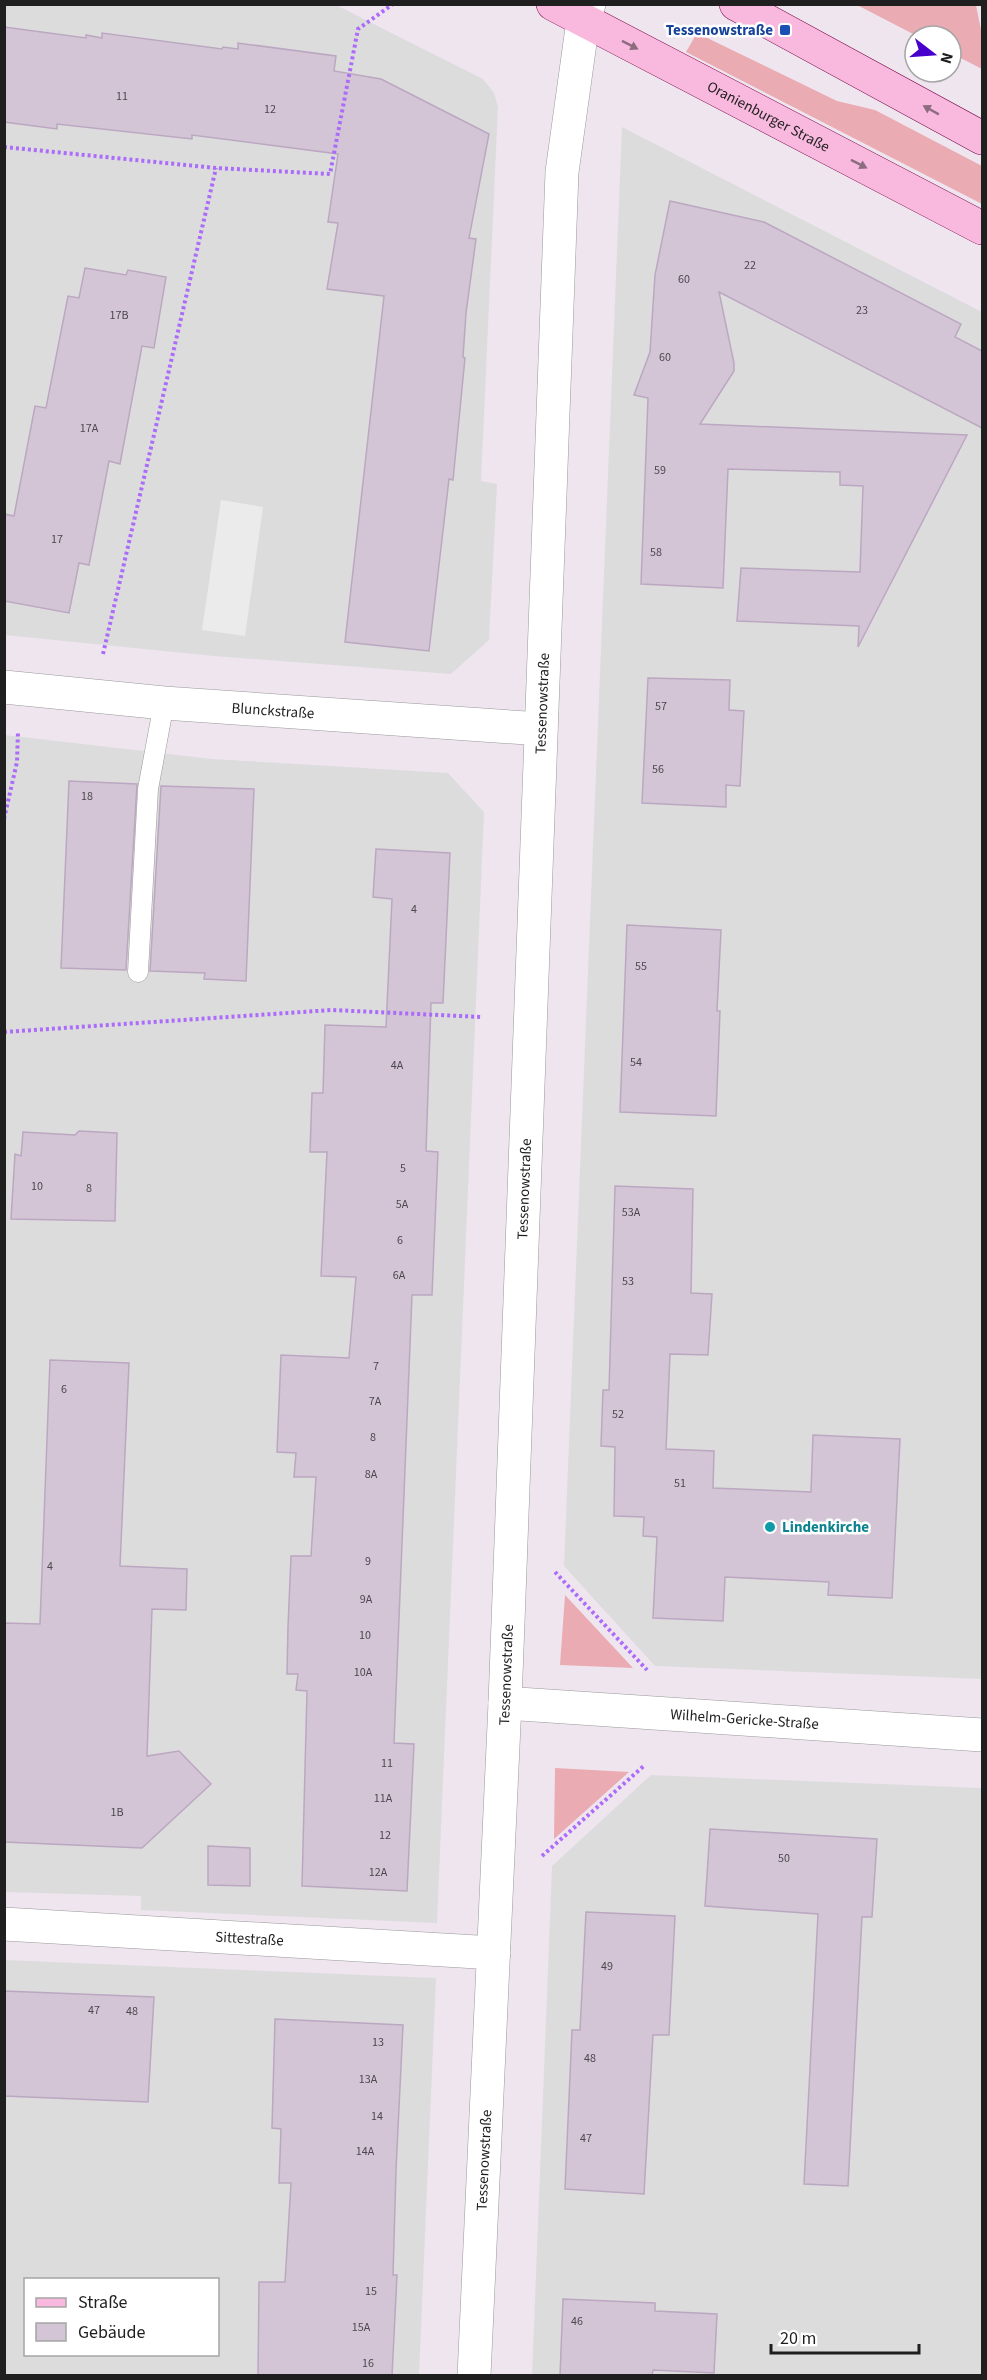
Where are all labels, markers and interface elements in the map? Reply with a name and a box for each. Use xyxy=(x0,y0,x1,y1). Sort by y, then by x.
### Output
place label: Tessenowstraße xyxy=(666,20,773,41)
marker: Tessenowstraße xyxy=(778,23,792,37)
north arrow xyxy=(903,24,963,84)
one-way arrow xyxy=(621,40,638,50)
text: N xyxy=(934,50,958,66)
street label: Oranienburger Straße xyxy=(703,76,833,157)
house number: 11 xyxy=(116,88,128,105)
house number: 12 xyxy=(264,101,276,118)
one-way arrow xyxy=(922,105,939,115)
one-way arrow xyxy=(850,159,867,169)
house number: 22 xyxy=(744,257,756,274)
house number: 60 xyxy=(678,271,690,288)
house number: 23 xyxy=(856,302,868,319)
house number: 17B xyxy=(110,307,128,324)
house number: 60 xyxy=(659,349,671,366)
house number: 17A xyxy=(80,420,99,437)
house number: 59 xyxy=(654,462,666,479)
house number: 17 xyxy=(51,531,63,548)
house number: 58 xyxy=(650,544,662,561)
street label: Tessenowstraße xyxy=(530,652,555,754)
street label: Blunckstraße xyxy=(231,697,315,724)
house number: 57 xyxy=(655,698,667,715)
house number: 56 xyxy=(652,761,664,778)
house number: 18 xyxy=(81,788,93,805)
house number: 4 xyxy=(411,901,417,918)
house number: 55 xyxy=(635,958,647,975)
house number: 54 xyxy=(630,1054,642,1071)
house number: 4A xyxy=(391,1057,404,1074)
street label: Tessenowstraße xyxy=(512,1138,537,1240)
house number: 5 xyxy=(400,1160,406,1177)
house number: 10 xyxy=(31,1178,43,1195)
house number: 8 xyxy=(86,1180,92,1197)
house number: 5A xyxy=(396,1196,409,1213)
house number: 53A xyxy=(622,1204,641,1221)
house number: 6 xyxy=(397,1232,403,1249)
house number: 6A xyxy=(393,1267,406,1284)
house number: 53 xyxy=(622,1273,634,1290)
house number: 7 xyxy=(373,1358,379,1375)
house number: 6 xyxy=(61,1381,67,1398)
house number: 7A xyxy=(369,1393,382,1410)
house number: 52 xyxy=(612,1406,624,1423)
house number: 8 xyxy=(370,1429,376,1446)
house number: 8A xyxy=(365,1466,378,1483)
house number: 51 xyxy=(674,1475,686,1492)
place label: Lindenkirche xyxy=(782,1517,869,1538)
marker: Lindenkirche xyxy=(763,1520,777,1534)
house number: 9 xyxy=(365,1553,371,1570)
house number: 4 xyxy=(47,1558,53,1575)
house number: 9A xyxy=(360,1591,373,1608)
street label: Tessenowstraße xyxy=(493,1624,518,1726)
house number: 10 xyxy=(359,1627,371,1644)
house number: 10A xyxy=(354,1664,373,1681)
street label: Wilhelm-Gericke-Straße xyxy=(670,1704,819,1735)
house number: 11 xyxy=(381,1755,393,1772)
house number: 11A xyxy=(374,1790,393,1807)
house number: 1B xyxy=(110,1804,124,1821)
house number: 12 xyxy=(379,1827,391,1844)
house number: 50 xyxy=(778,1850,790,1867)
house number: 12A xyxy=(369,1864,388,1881)
street label: Sittestraße xyxy=(215,1926,284,1951)
house number: 49 xyxy=(601,1958,613,1975)
house number: 47 xyxy=(88,2002,100,2019)
house number: 48 xyxy=(126,2003,138,2020)
house number: 13 xyxy=(372,2034,384,2051)
house number: 48 xyxy=(584,2050,596,2067)
house number: 13A xyxy=(359,2071,378,2088)
house number: 14 xyxy=(371,2108,383,2125)
street label: Tessenowstraße xyxy=(471,2109,497,2211)
house number: 47 xyxy=(580,2130,592,2147)
house number: 14A xyxy=(356,2143,375,2160)
legend xyxy=(24,2278,219,2356)
house number: 15 xyxy=(365,2283,377,2300)
text: Straße xyxy=(78,2290,128,2315)
house number: 46 xyxy=(571,2313,583,2330)
scale bar xyxy=(771,2317,920,2355)
house number: 15A xyxy=(352,2319,371,2336)
text: Gebäude xyxy=(78,2320,146,2345)
text: 20 m xyxy=(780,2326,816,2351)
house number: 16 xyxy=(362,2355,374,2372)

